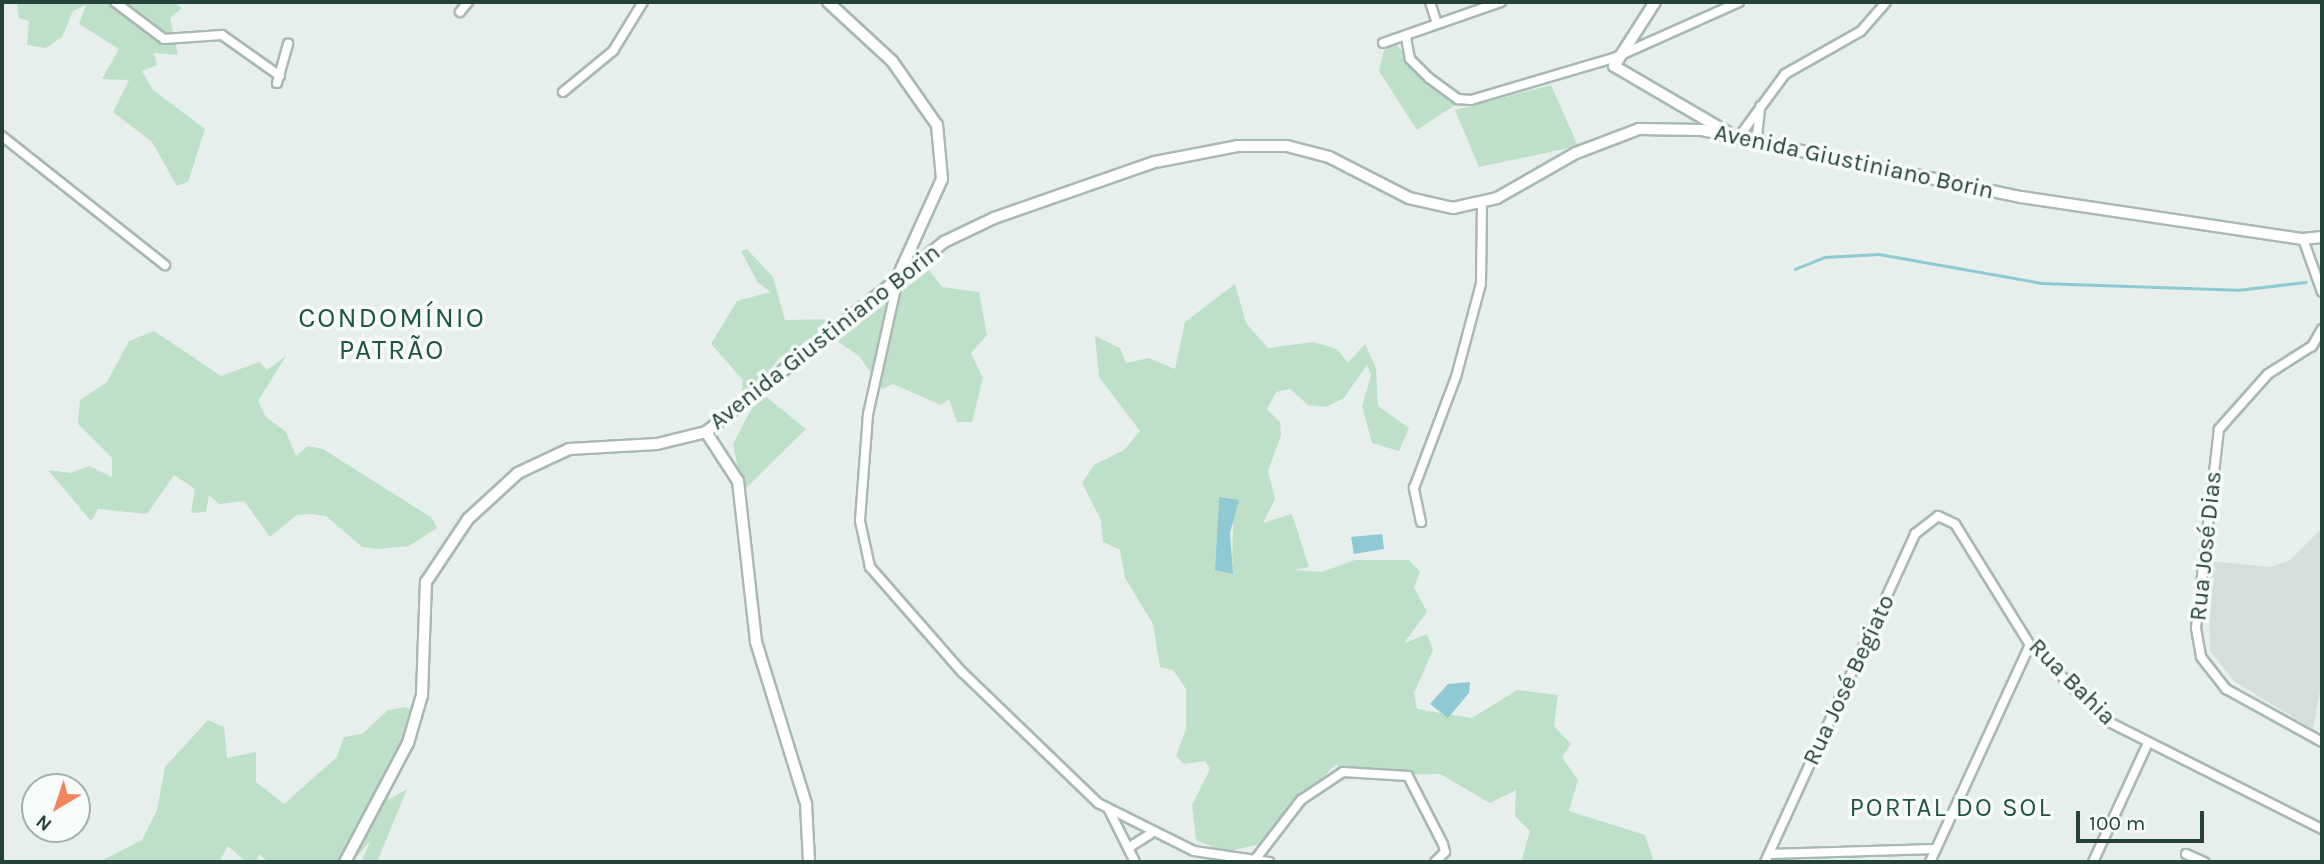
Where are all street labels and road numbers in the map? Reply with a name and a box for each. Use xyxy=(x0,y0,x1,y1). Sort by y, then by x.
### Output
street label: Avenida Giustiniano Borin xyxy=(1712,118,1996,206)
street label: Avenida Giustiniano Borin xyxy=(704,238,946,436)
street label: Rua José Dias xyxy=(2184,470,2228,622)
street label: Rua José Begiato xyxy=(1797,590,1901,770)
street label: Rua Bahia xyxy=(2023,633,2121,731)

